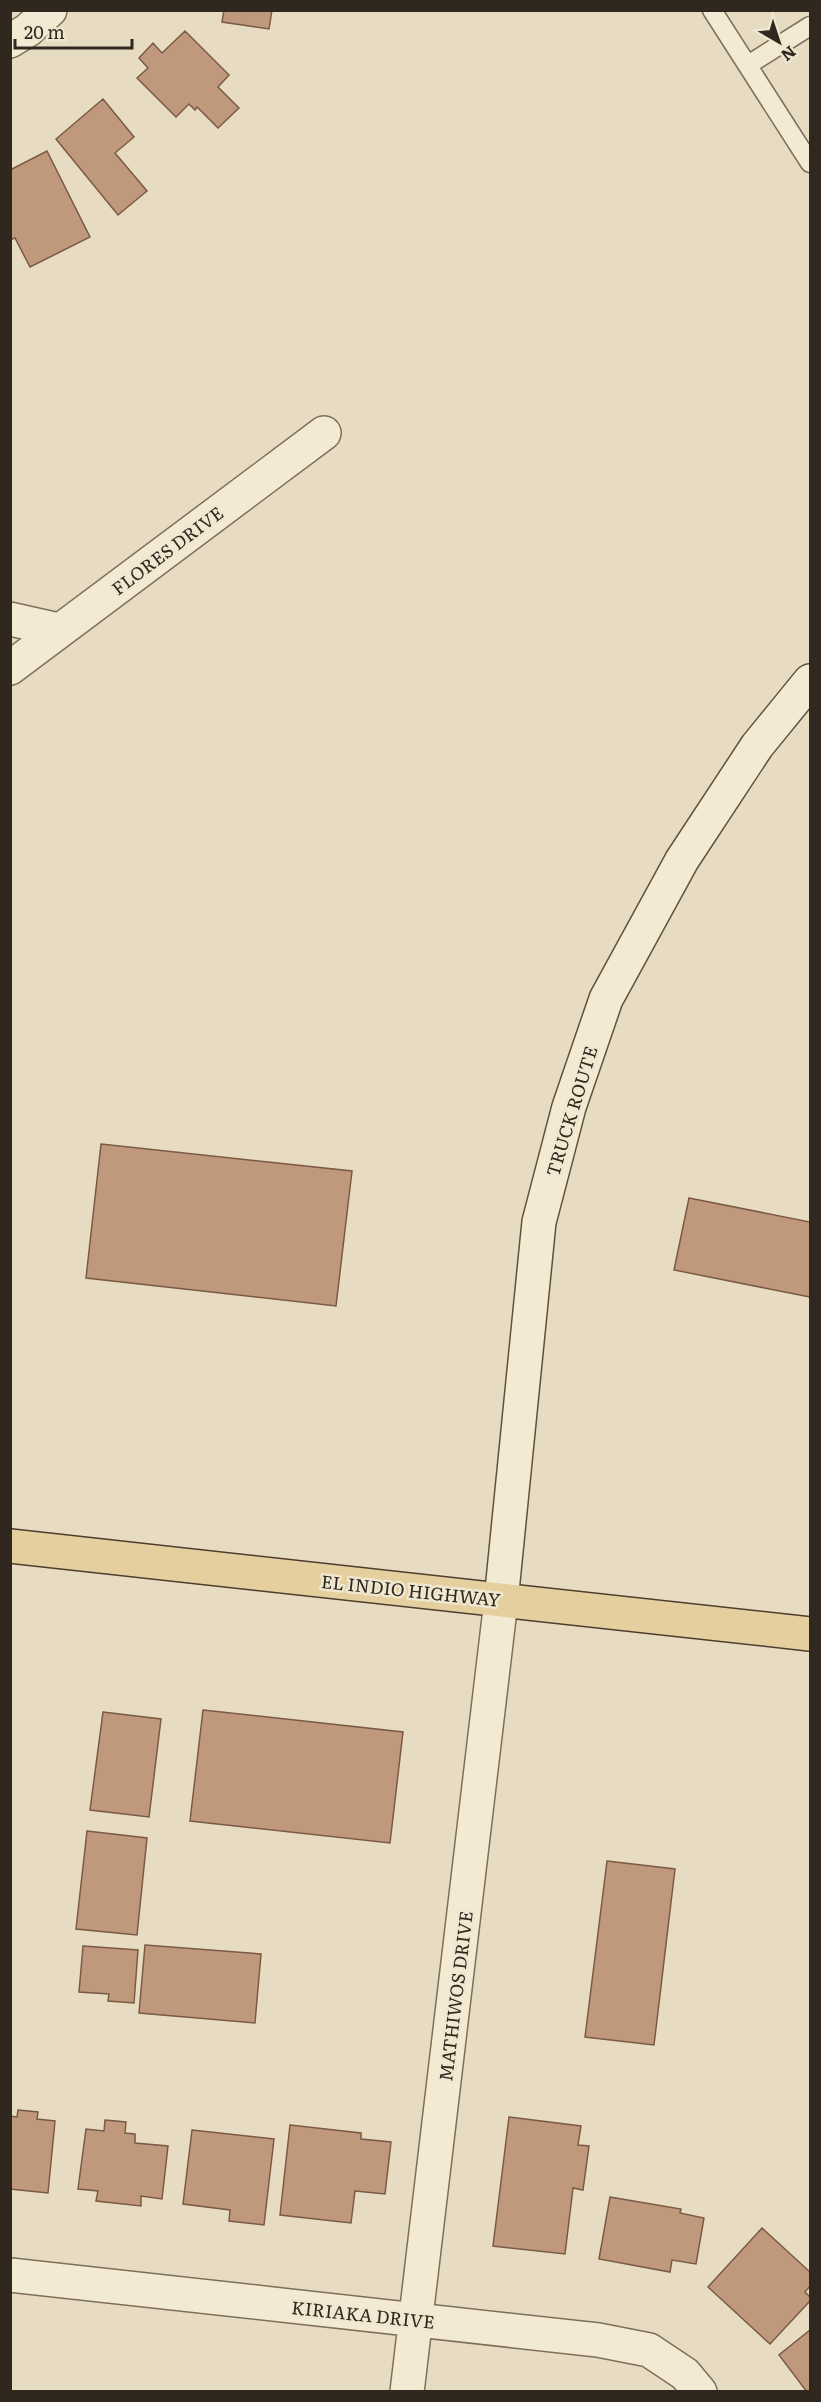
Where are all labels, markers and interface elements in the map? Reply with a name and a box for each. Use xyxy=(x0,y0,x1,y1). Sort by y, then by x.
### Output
scale bar xyxy=(15,12,132,50)
north arrow xyxy=(749,12,809,72)
text: 20 m xyxy=(24,18,65,45)
text: N xyxy=(776,41,802,68)
street label: FLORES DRIVE xyxy=(105,499,229,601)
street label: TRUCK ROUTE xyxy=(538,1042,604,1180)
street label: EL INDIO HIGHWAY xyxy=(320,1567,502,1613)
street label: MATHIWOS DRIVE xyxy=(431,1909,479,2083)
street label: KIRIAKA DRIVE xyxy=(290,2293,436,2335)

